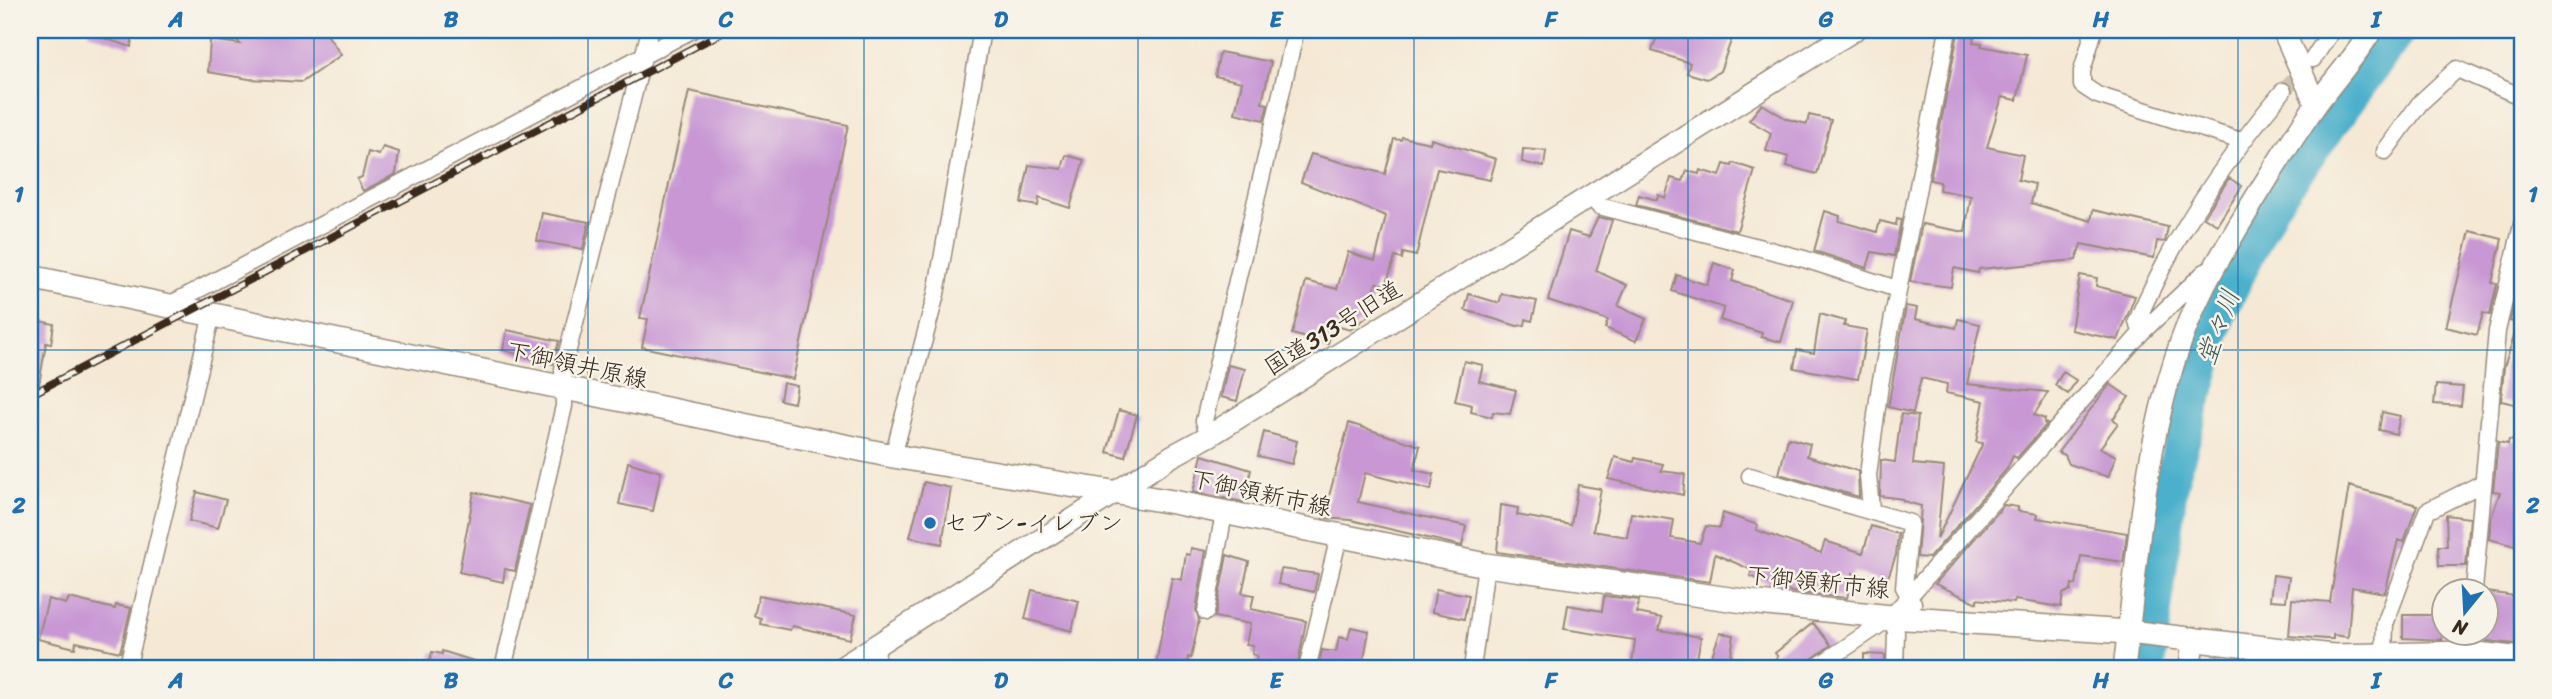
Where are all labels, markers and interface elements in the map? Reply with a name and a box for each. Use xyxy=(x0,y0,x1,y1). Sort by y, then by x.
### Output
text: A xyxy=(167,0,184,40)
text: B xyxy=(444,0,459,40)
text: C xyxy=(718,0,734,40)
text: D xyxy=(994,0,1009,40)
text: E xyxy=(1270,0,1285,40)
text: F xyxy=(1544,0,1559,40)
text: G xyxy=(1818,0,1834,40)
text: H xyxy=(2092,0,2110,40)
text: I xyxy=(2370,0,2382,40)
text: 1 xyxy=(14,174,24,215)
text: 1 xyxy=(2528,174,2538,215)
street label: 国道313号旧道 xyxy=(1255,269,1411,387)
water label: 堂々川 xyxy=(2183,282,2253,372)
street label: 下御領井原線 xyxy=(502,329,652,401)
street label: 下御領新市線 xyxy=(1186,457,1336,529)
text: 2 xyxy=(11,485,26,526)
text: 2 xyxy=(2525,485,2540,526)
place label: セブン-イレブン xyxy=(944,502,1123,544)
marker: セブン-イレブン xyxy=(922,515,938,531)
street label: 下御領新市線 xyxy=(1744,554,1892,610)
north arrow xyxy=(2430,576,2500,646)
text: N xyxy=(2448,610,2472,646)
text: A xyxy=(167,660,184,699)
text: B xyxy=(444,660,459,699)
text: C xyxy=(718,660,734,699)
text: D xyxy=(994,660,1009,699)
text: E xyxy=(1270,660,1285,699)
text: F xyxy=(1544,660,1559,699)
text: G xyxy=(1818,660,1834,699)
text: H xyxy=(2092,660,2110,699)
text: I xyxy=(2370,660,2382,699)

